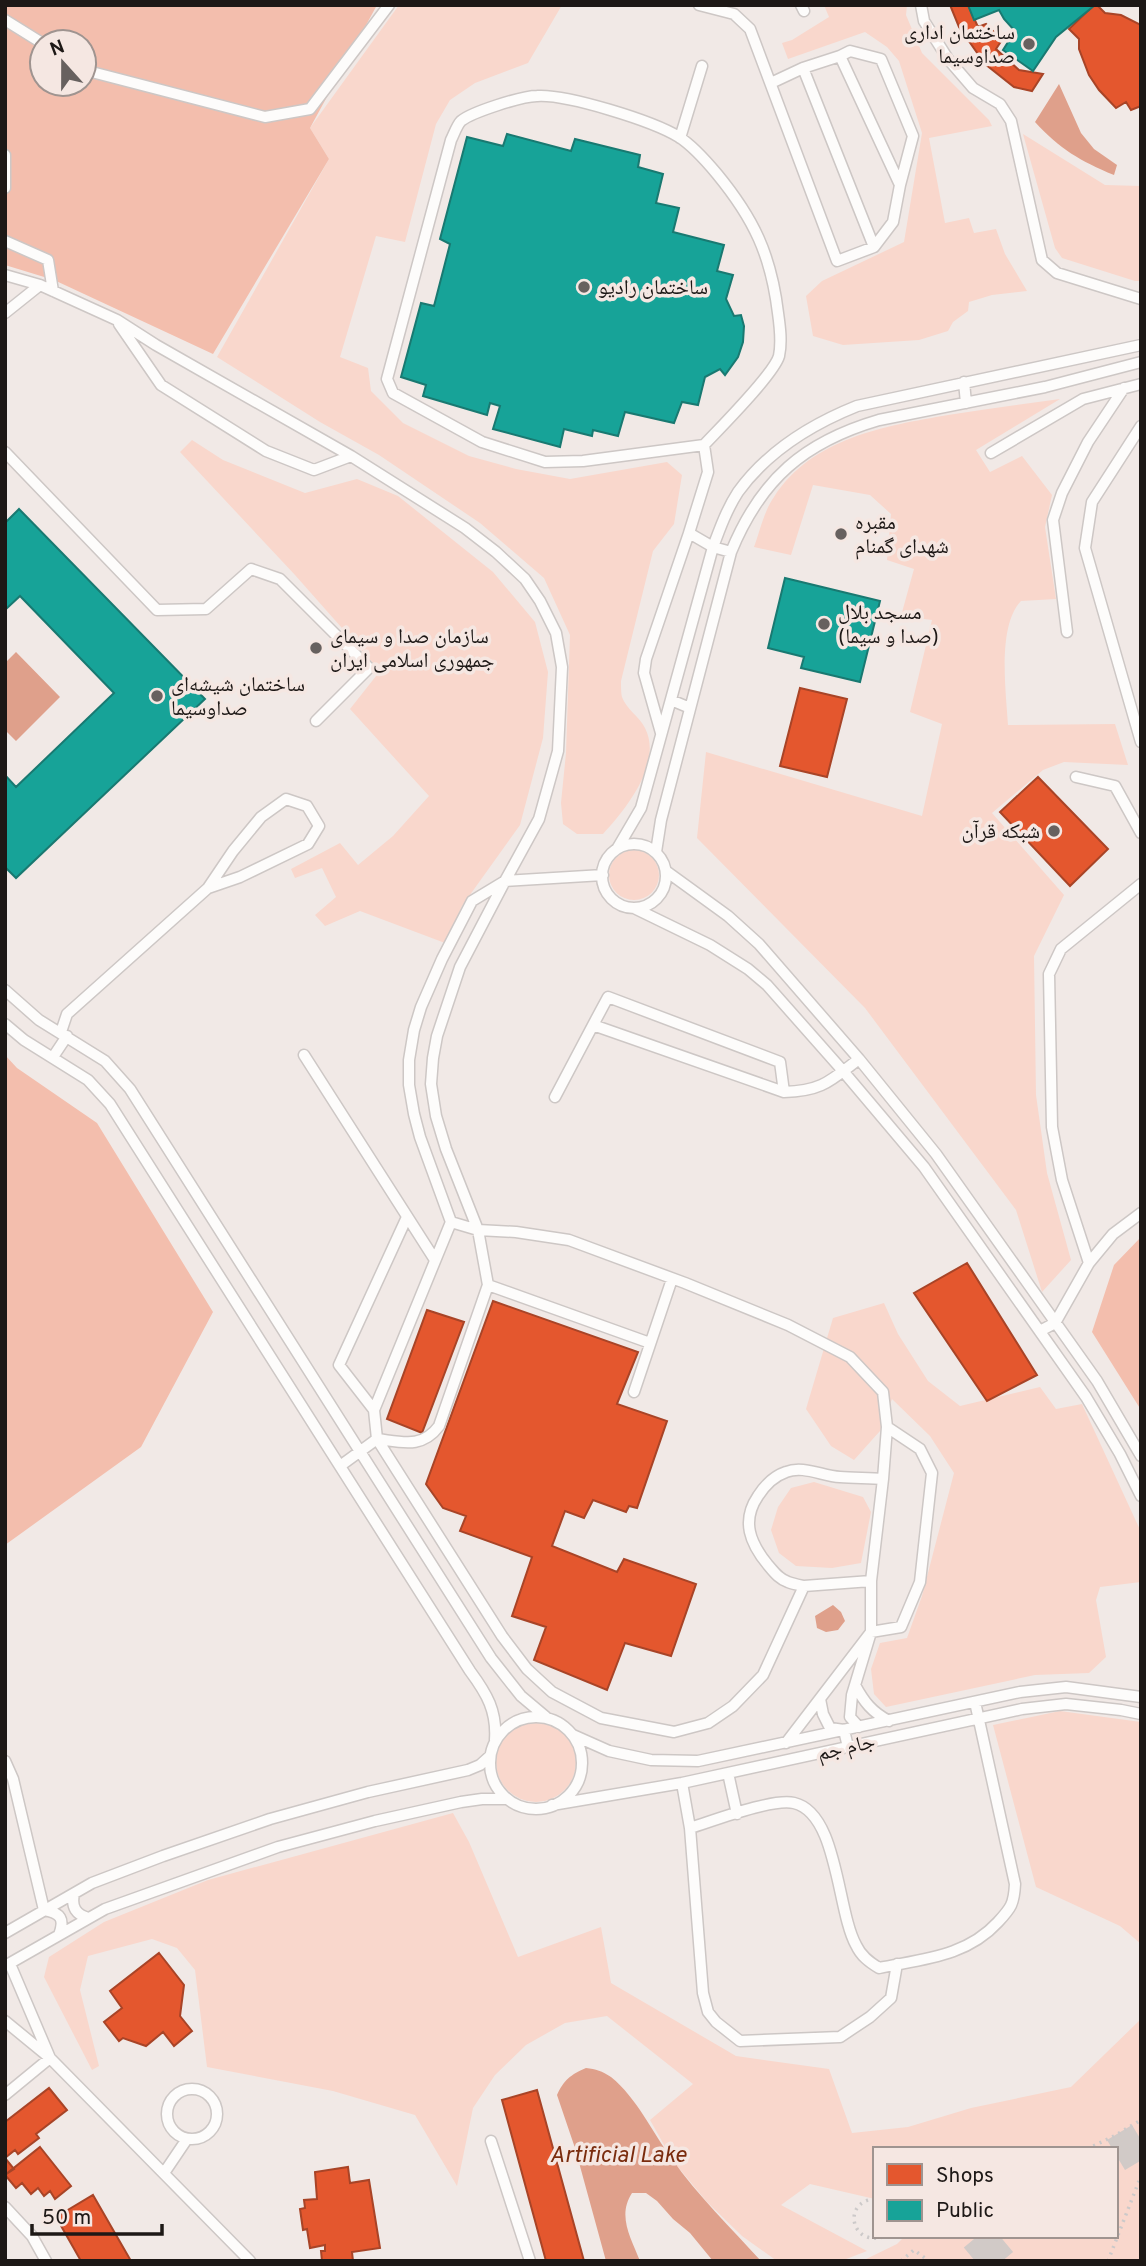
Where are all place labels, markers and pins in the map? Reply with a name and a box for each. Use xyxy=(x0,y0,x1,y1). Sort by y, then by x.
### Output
place label: ساختمان اداری صداوسیما xyxy=(904,20,1015,71)
marker: ساختمان اداری صداوسیما xyxy=(1021,36,1037,52)
place label: ساختمان رادیو xyxy=(598,275,708,302)
marker: ساختمان رادیو xyxy=(576,279,592,295)
place label: مقبره شهدای گمنام xyxy=(855,510,949,561)
marker: مقبره شهدای گمنام xyxy=(833,526,849,542)
place label: مسجد بلال (صدا و سیما) xyxy=(838,600,939,651)
marker: مسجد بلال (صدا و سیما) xyxy=(816,616,832,632)
place label: سازمان صدا و سیمای جمهوری اسلامی ایران xyxy=(330,624,494,675)
marker: سازمان صدا و سیمای جمهوری اسلامی ایران xyxy=(308,640,324,656)
place label: ساختمان شیشه‌ای صداوسیما xyxy=(171,672,305,723)
marker: ساختمان شیشه‌ای صداوسیما xyxy=(149,688,165,704)
place label: شبکه قرآن xyxy=(961,819,1040,846)
marker: شبکه قرآن xyxy=(1046,823,1062,839)

